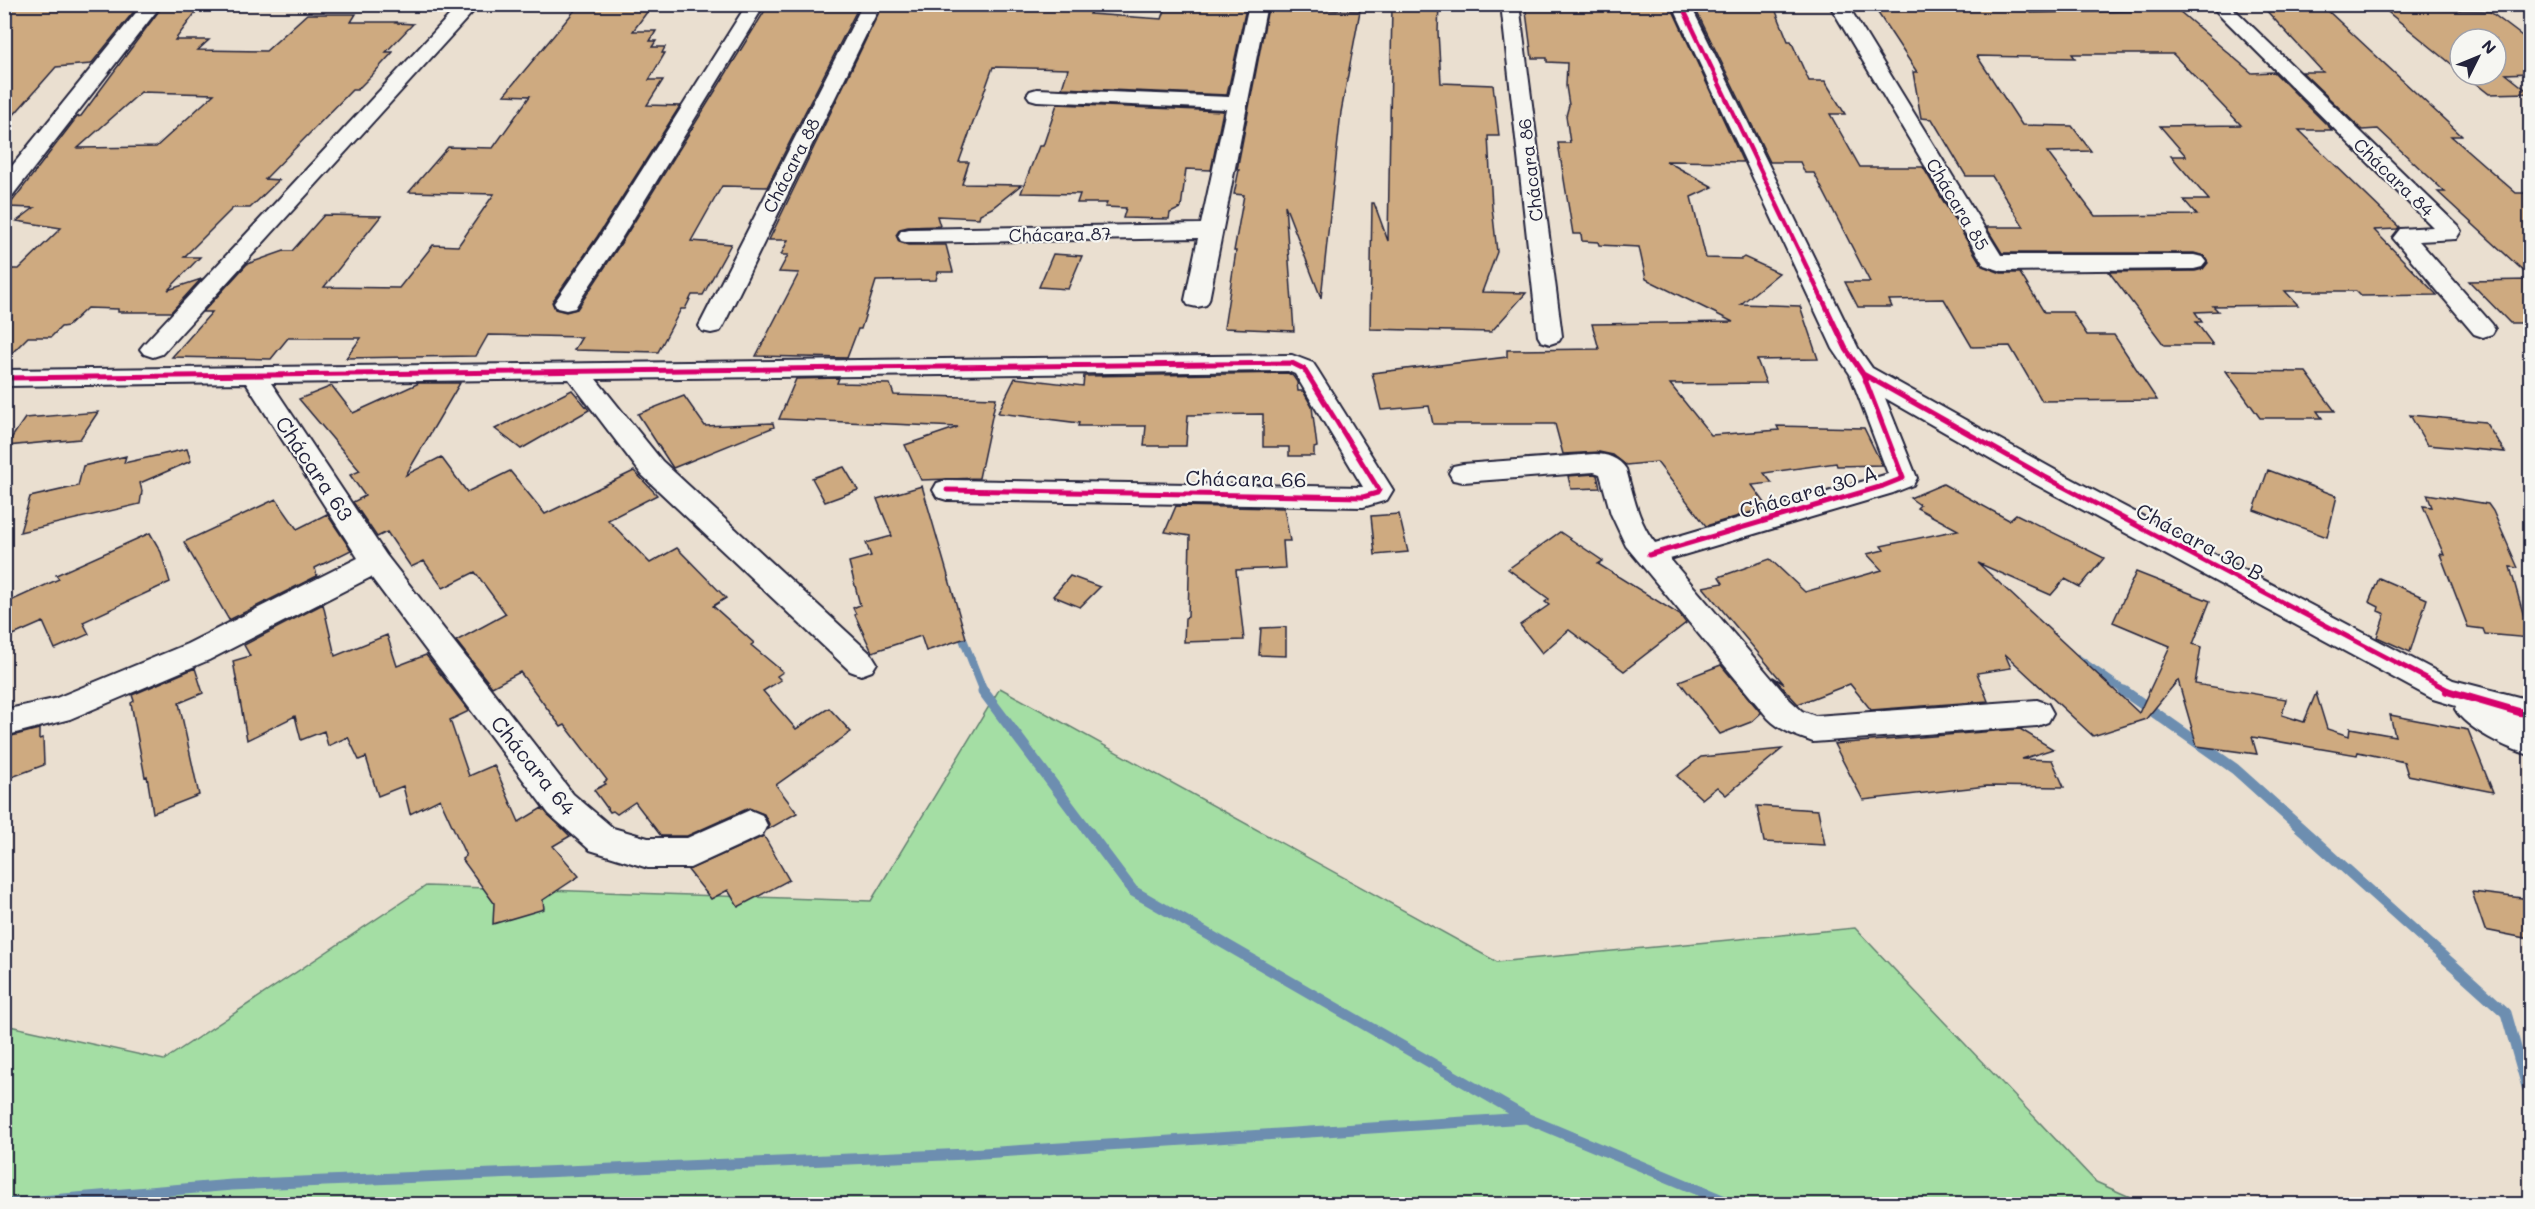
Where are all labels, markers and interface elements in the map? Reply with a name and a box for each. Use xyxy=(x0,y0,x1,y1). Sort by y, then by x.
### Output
north arrow xyxy=(2448,27,2508,87)
text: N xyxy=(2478,35,2501,58)
street label: Chácara 88 xyxy=(757,113,825,217)
street label: Chácara 86 xyxy=(1512,117,1548,223)
street label: Chácara 84 xyxy=(2348,132,2440,222)
street label: Chácara 85 xyxy=(1921,153,1995,255)
street label: Chácara 87 xyxy=(1008,221,1112,247)
street label: Chácara 63 xyxy=(270,410,360,526)
street label: Chácara 30 A xyxy=(1736,458,1880,524)
street label: Chácara 66 xyxy=(1185,463,1307,493)
street label: Chácara 30 B xyxy=(2132,496,2268,586)
street label: Chácara 64 xyxy=(486,710,583,821)

